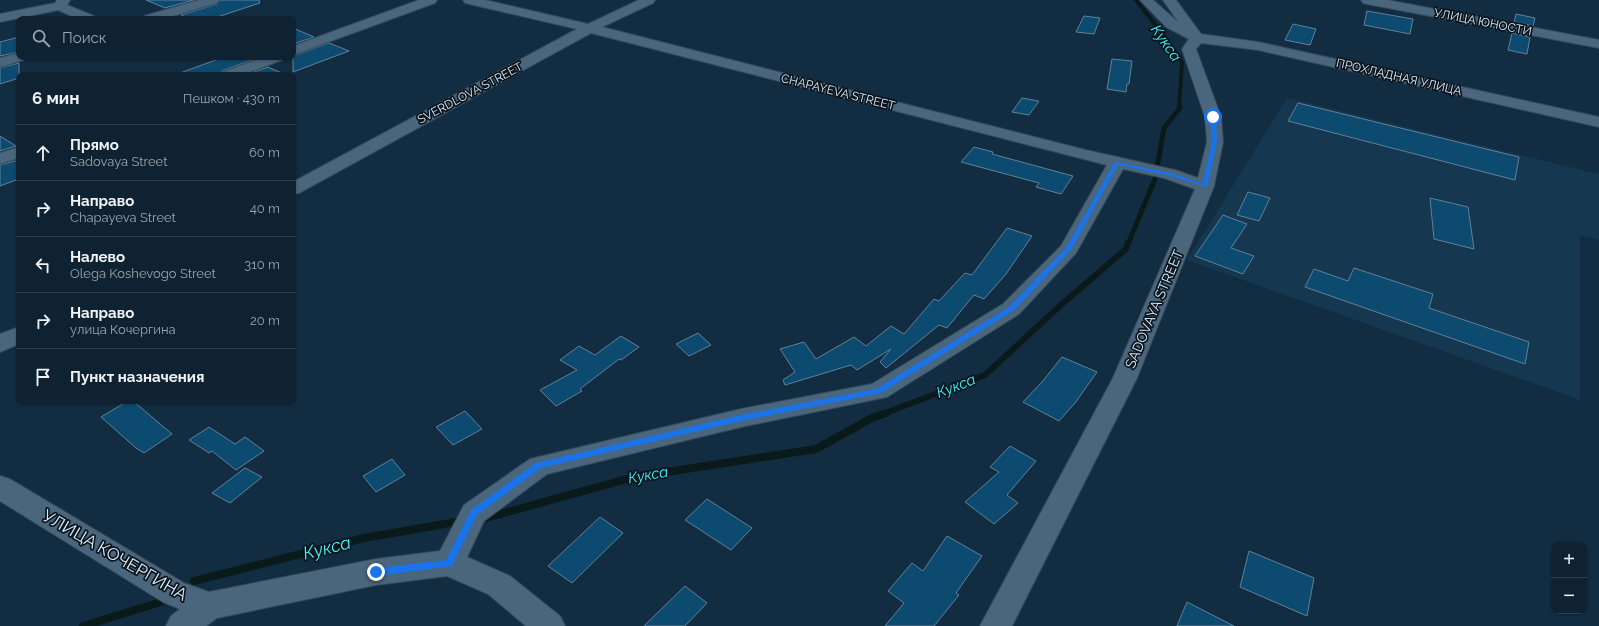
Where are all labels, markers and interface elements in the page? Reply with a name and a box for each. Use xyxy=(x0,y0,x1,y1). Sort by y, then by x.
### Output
street label: УЛИЦА ЮНОСТИ xyxy=(1433,6,1533,38)
search box xyxy=(16,16,296,60)
water label: Кукса xyxy=(1147,21,1185,65)
icon: search xyxy=(30,27,52,49)
text: Поиск xyxy=(62,29,107,47)
street label: ПРОХЛАДНАЯ УЛИЦА xyxy=(1335,56,1463,98)
street label: SVERDLOVA STREET xyxy=(415,59,525,127)
street label: CHAPAYEVA STREET xyxy=(780,71,897,113)
text: 6 мин xyxy=(32,88,79,108)
text: Пешком · 430 m xyxy=(183,91,280,106)
route start xyxy=(1204,108,1222,126)
text: Прямо xyxy=(70,136,119,154)
icon: ahead xyxy=(32,142,54,164)
text: 60 m xyxy=(249,145,280,160)
text: Sadovaya Street xyxy=(70,154,168,169)
text: Направо xyxy=(70,192,134,210)
icon: right xyxy=(32,198,54,220)
text: 40 m xyxy=(250,201,280,216)
text: Chapayeva Street xyxy=(70,210,176,225)
street label: SADOVAYA STREET xyxy=(1122,247,1186,371)
text: Налево xyxy=(70,248,125,266)
icon: left xyxy=(32,254,54,276)
text: 310 m xyxy=(244,257,280,272)
text: Olega Koshevogo Street xyxy=(70,266,216,281)
text: Направо xyxy=(70,304,134,322)
icon: right xyxy=(32,310,54,332)
text: 20 m xyxy=(250,313,280,328)
text: улица Кочергина xyxy=(70,322,176,337)
icon: arrive xyxy=(32,366,54,388)
text: Пункт назначения xyxy=(70,368,204,386)
water label: Кукса xyxy=(934,370,978,402)
water label: Кукса xyxy=(626,463,670,487)
street label: УЛИЦА КОЧЕРГИНА xyxy=(39,505,191,605)
water label: Кукса xyxy=(301,531,353,564)
map controls xyxy=(1551,542,1587,614)
button: + xyxy=(1551,542,1587,578)
route end xyxy=(367,563,385,581)
button: − xyxy=(1551,578,1587,614)

